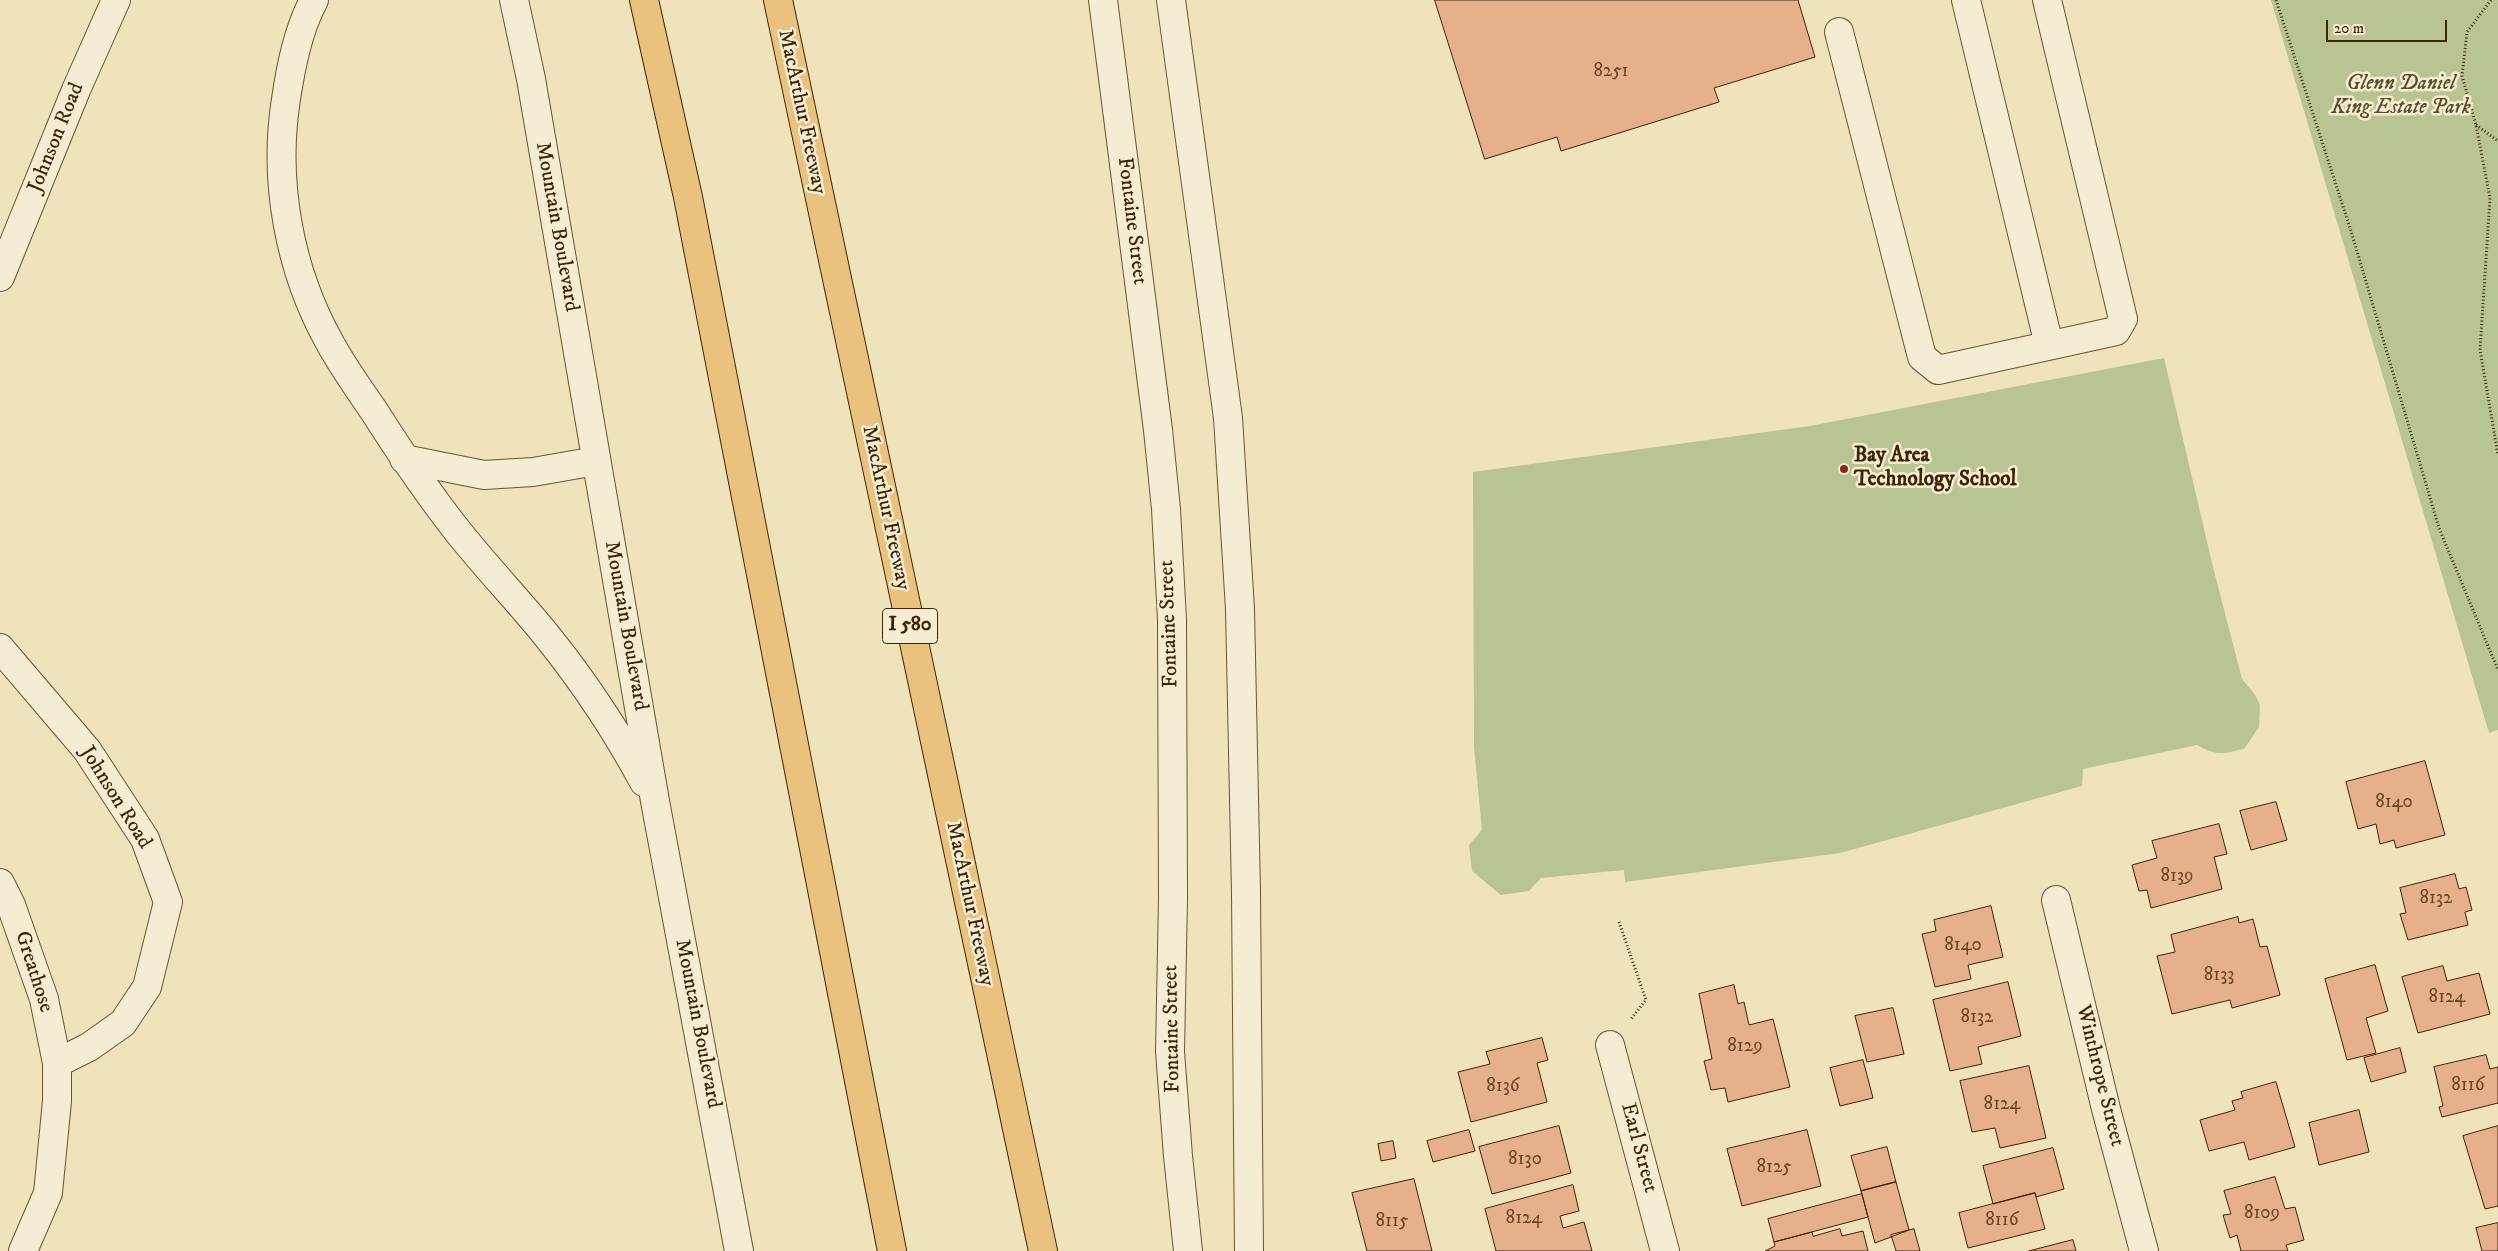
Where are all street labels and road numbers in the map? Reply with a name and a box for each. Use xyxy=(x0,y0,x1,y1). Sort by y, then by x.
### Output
street label: MacArthur Freeway xyxy=(771,27,831,197)
street label: Johnson Road xyxy=(24,79,90,197)
street label: Mountain Boulevard xyxy=(529,140,583,314)
street label: Fontaine Street xyxy=(1111,156,1151,286)
street label: MacArthur Freeway xyxy=(855,423,915,593)
street label: Mountain Boulevard xyxy=(598,539,652,713)
street label: Fontaine Street xyxy=(1155,560,1185,688)
road number: I 580 xyxy=(882,608,938,644)
street label: Johnson Road xyxy=(74,742,156,854)
street label: MacArthur Freeway xyxy=(939,819,999,989)
street label: Greathose xyxy=(8,928,58,1016)
street label: Mountain Boulevard xyxy=(668,937,726,1111)
street label: Fontaine Street xyxy=(1159,965,1187,1093)
street label: Winthrope Street xyxy=(2069,1003,2129,1149)
street label: Earl Street xyxy=(1614,1100,1662,1196)

